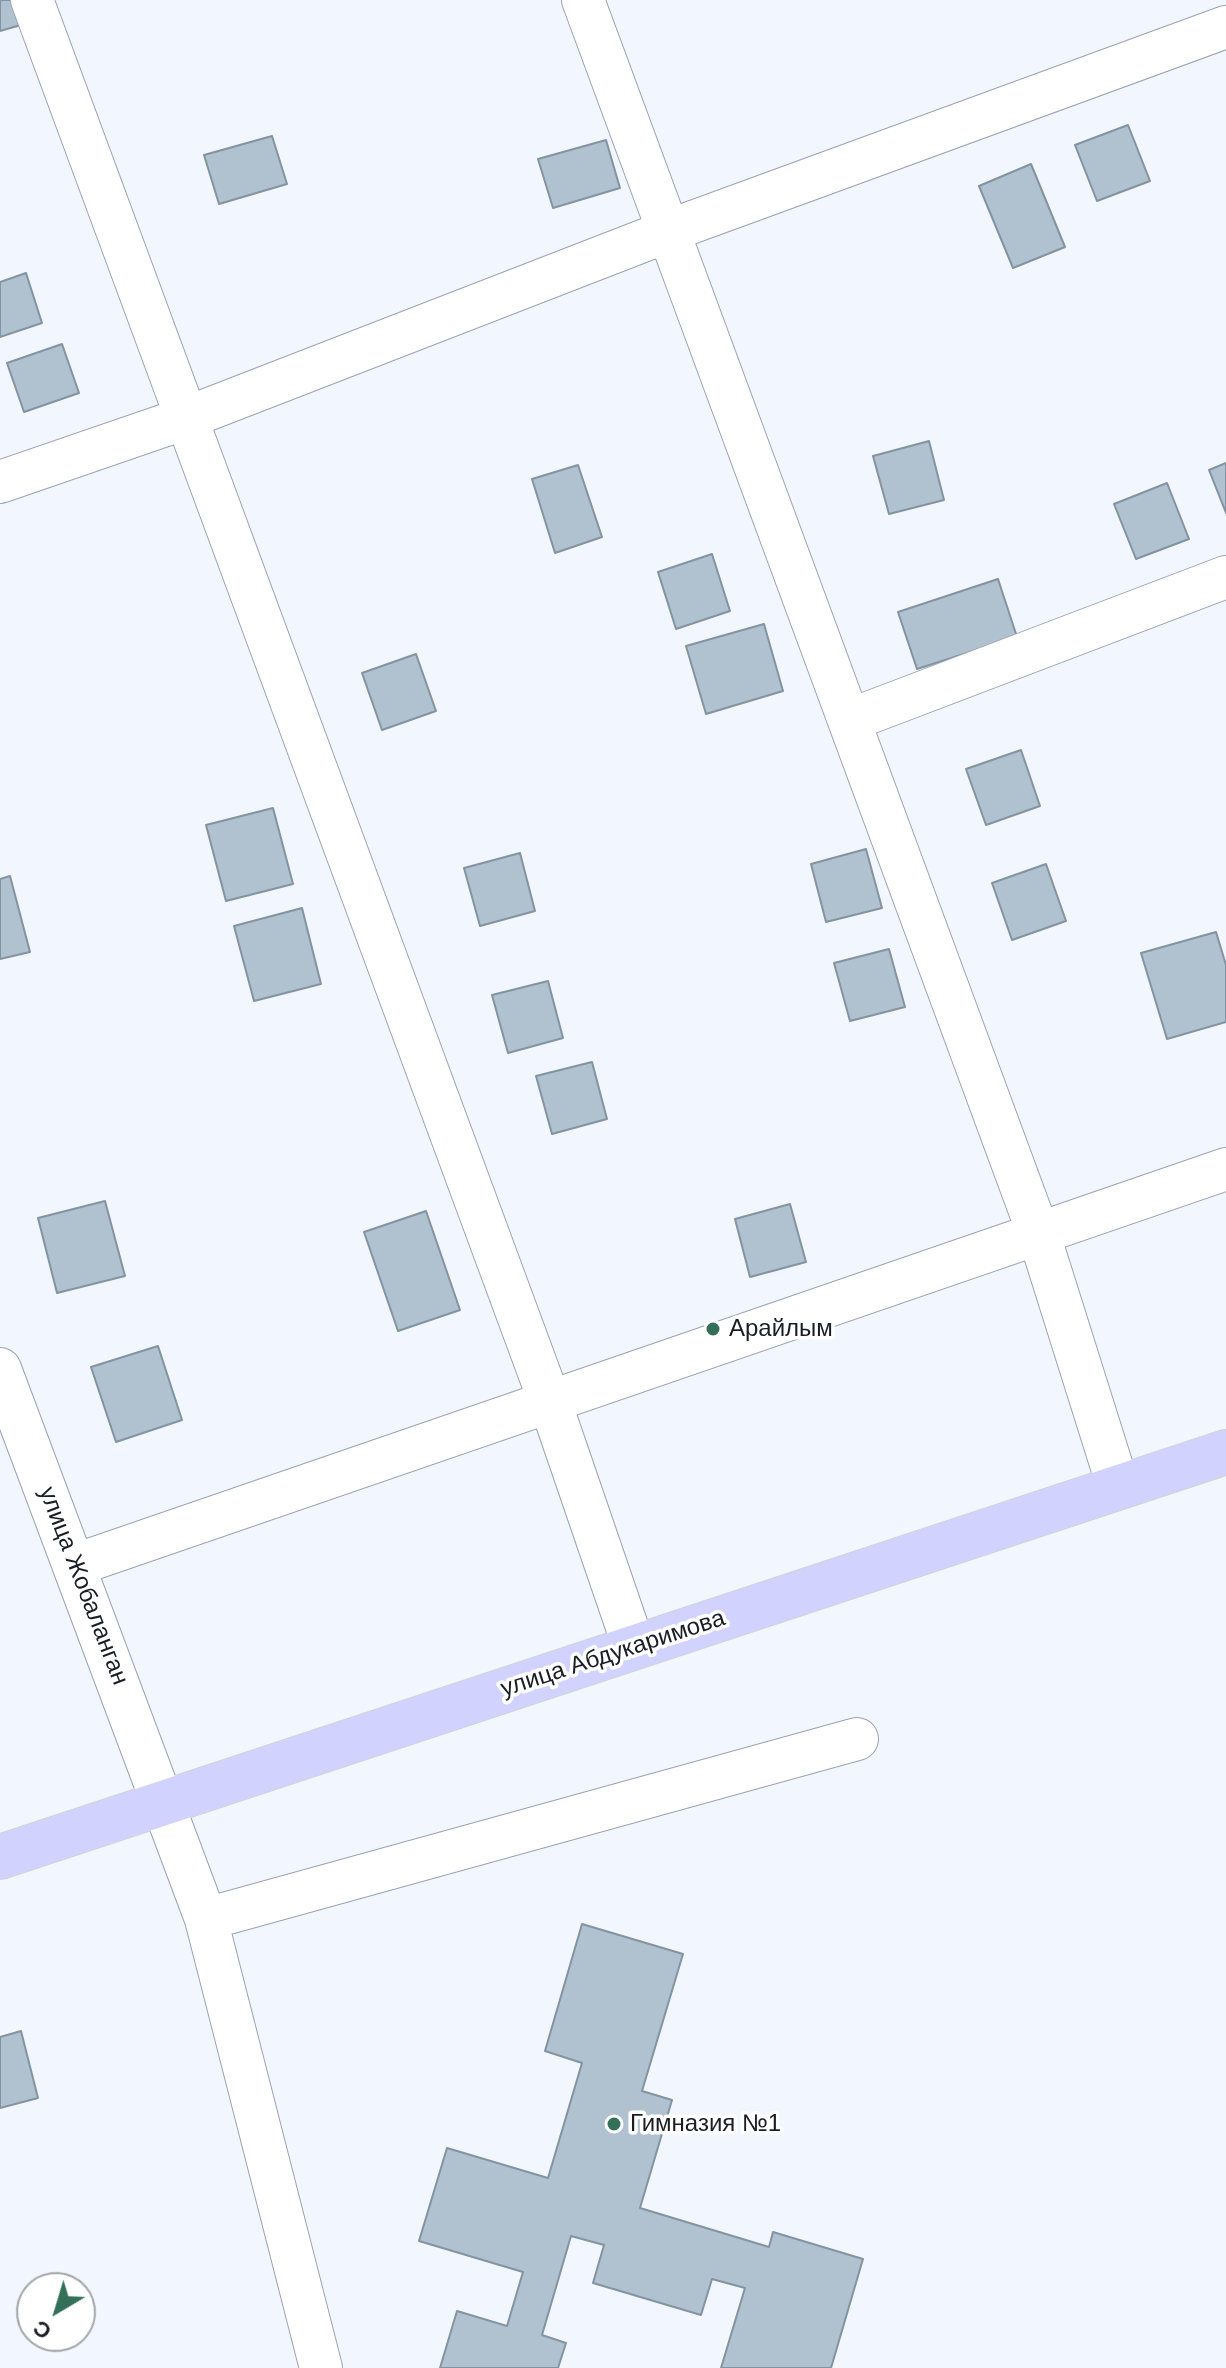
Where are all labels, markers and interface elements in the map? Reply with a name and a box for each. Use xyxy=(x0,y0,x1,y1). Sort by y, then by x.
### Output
place label: Арайлым xyxy=(729,1315,833,1343)
marker: Арайлым xyxy=(704,1320,722,1338)
street label: улица Жобаланган xyxy=(32,1483,134,1689)
street label: улица Абдукаримова xyxy=(497,1604,729,1704)
place label: Гимназия №1 xyxy=(630,2110,781,2138)
marker: Гимназия №1 xyxy=(605,2115,623,2133)
north arrow xyxy=(16,2272,96,2352)
text: С xyxy=(28,2315,56,2344)

